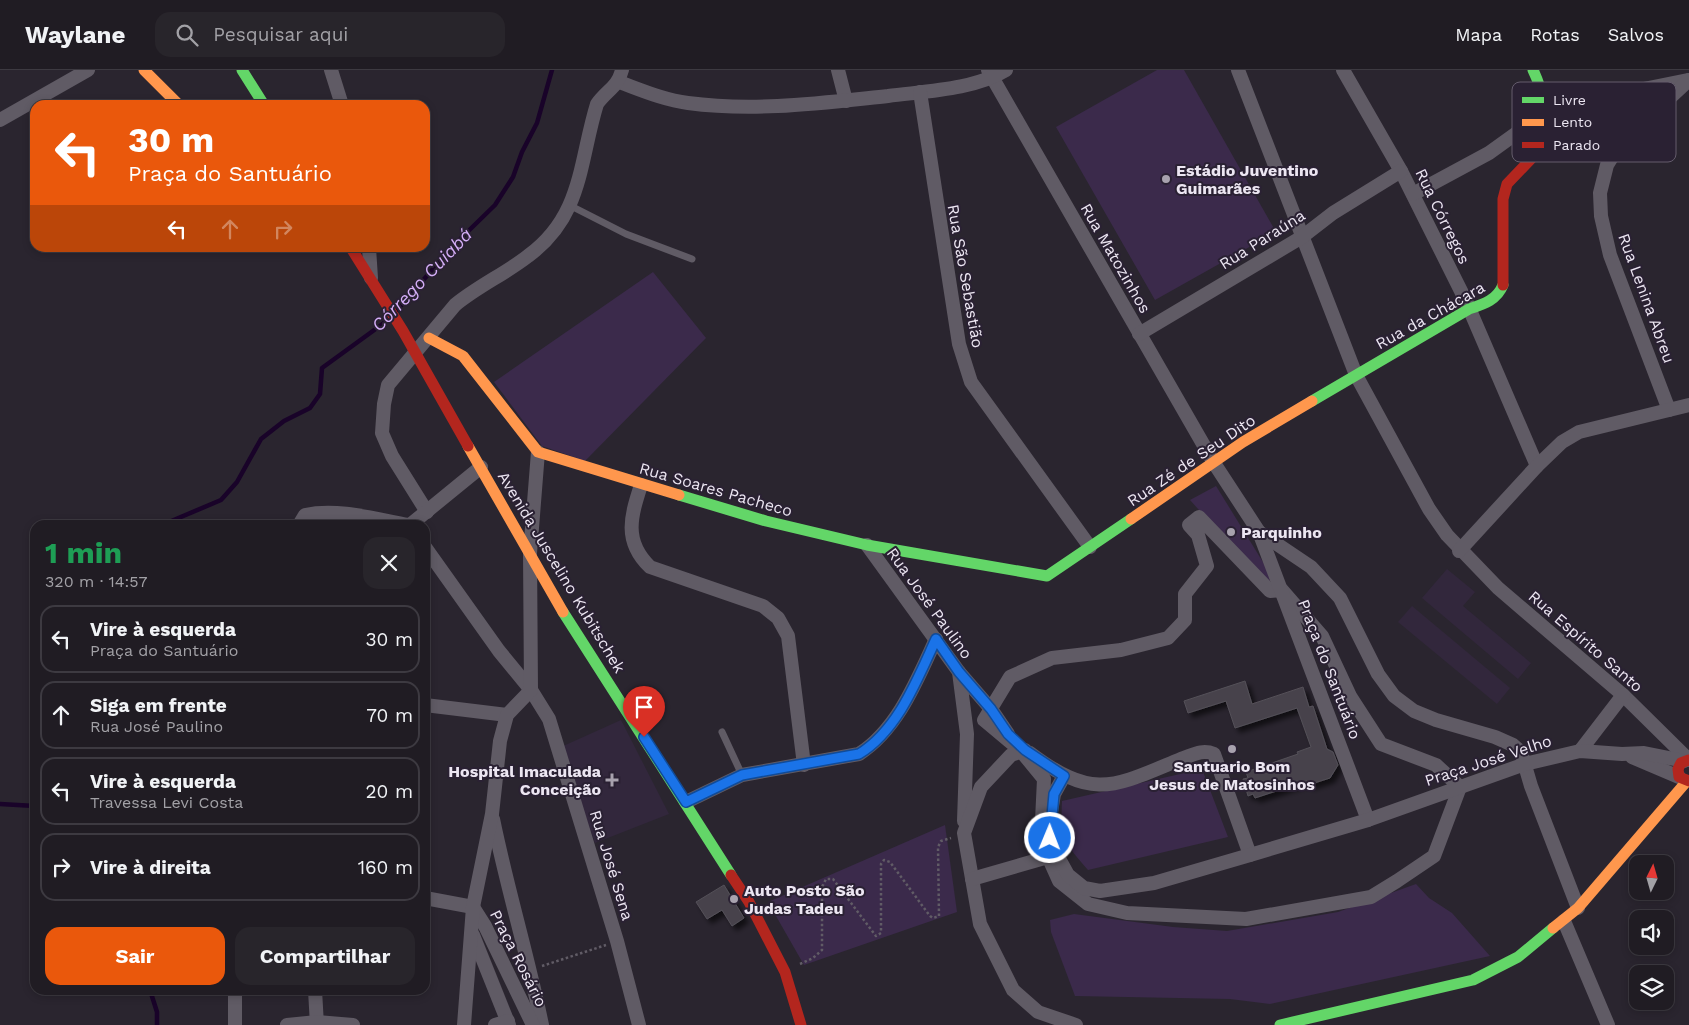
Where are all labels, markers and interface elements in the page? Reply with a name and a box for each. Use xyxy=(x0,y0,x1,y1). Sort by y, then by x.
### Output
search box xyxy=(155,12,505,57)
text: Waylane xyxy=(25,21,125,49)
icon: search xyxy=(173,21,201,49)
text: Pesquisar aqui xyxy=(213,23,348,46)
text: Mapa xyxy=(1455,24,1502,45)
text: Rotas xyxy=(1530,24,1580,45)
text: Salvos xyxy=(1608,24,1664,45)
legend xyxy=(1512,82,1676,162)
text: Livre xyxy=(1553,92,1586,108)
text: Lento xyxy=(1553,114,1592,130)
text: 30 m xyxy=(128,119,214,161)
icon: left xyxy=(45,120,110,185)
text: Parado xyxy=(1553,137,1600,153)
text: Praça do Santuário xyxy=(128,161,332,186)
place label: Estádio Juventino Guimarães xyxy=(1176,161,1319,198)
street label: Rua Córregos xyxy=(1411,165,1474,267)
marker: Estádio Juventino Guimarães xyxy=(1160,173,1172,185)
street label: Rua Matozinhos xyxy=(1076,200,1155,317)
street label: Rua São Sebastião xyxy=(944,203,987,349)
street label: Rua Paraúna xyxy=(1216,206,1309,273)
icon: left xyxy=(163,215,191,243)
icon: ahead xyxy=(216,215,244,243)
icon: right xyxy=(269,215,297,243)
water label: Córrego Cuiabá xyxy=(367,224,476,336)
street label: Rua Lenina Abreu xyxy=(1614,231,1679,366)
street label: Rua da Chácara xyxy=(1372,278,1488,353)
street label: Rua Zé de Seu Dito xyxy=(1124,410,1259,510)
street label: Rua Soares Pacheco xyxy=(637,459,795,520)
street label: Avenida Juscelino Kubitschek xyxy=(494,468,629,676)
place label: Parquinho xyxy=(1241,523,1322,542)
marker: Parquinho xyxy=(1225,526,1237,538)
text: 1 min xyxy=(45,535,122,570)
button: close xyxy=(363,537,415,589)
street label: Rua José Paulino xyxy=(883,544,976,663)
text: 320 m · 14:57 xyxy=(45,572,148,591)
street label: Rua Espírito Santo xyxy=(1525,587,1647,696)
street label: Praça do Santuário xyxy=(1294,597,1365,742)
text: Vire à esquerda xyxy=(90,618,236,641)
icon: left xyxy=(47,625,75,653)
text: 30 m xyxy=(366,628,413,651)
text: Praça do Santuário xyxy=(90,641,238,660)
pin xyxy=(623,686,665,737)
icon: arrive xyxy=(630,693,658,721)
text: Siga em frente xyxy=(90,694,227,717)
icon: ahead xyxy=(47,701,75,729)
text: 70 m xyxy=(366,704,413,727)
text: Rua José Paulino xyxy=(90,717,223,736)
street label: Praça José Velho xyxy=(1422,731,1554,790)
marker: Santuario Bom Jesus de Matosinhos xyxy=(1226,743,1238,755)
place label: Santuario Bom Jesus de Matosinhos xyxy=(1149,757,1315,794)
place label: Hospital Imaculada Conceição xyxy=(448,762,602,799)
text: Vire à esquerda xyxy=(90,770,236,793)
marker: Hospital Imaculada Conceição xyxy=(605,773,619,787)
icon: left xyxy=(47,777,75,805)
text: 20 m xyxy=(366,780,413,803)
text: Travessa Levi Costa xyxy=(90,793,243,812)
street label: Rua José Sena xyxy=(586,808,637,923)
position arrow xyxy=(1023,811,1075,863)
icon: right xyxy=(47,853,75,881)
north arrow xyxy=(1629,855,1674,900)
map controls xyxy=(1629,855,1674,1010)
text: Vire à direita xyxy=(90,856,211,879)
text: 160 m xyxy=(358,856,413,879)
place label: Auto Posto São Judas Tadeu xyxy=(744,881,865,918)
marker: Auto Posto São Judas Tadeu xyxy=(728,893,740,905)
street label: Praça Rosário xyxy=(486,907,551,1010)
button: sound xyxy=(1629,910,1674,955)
button: Sair xyxy=(45,927,225,985)
button: Compartilhar xyxy=(235,927,415,985)
button: layers xyxy=(1629,965,1674,1010)

